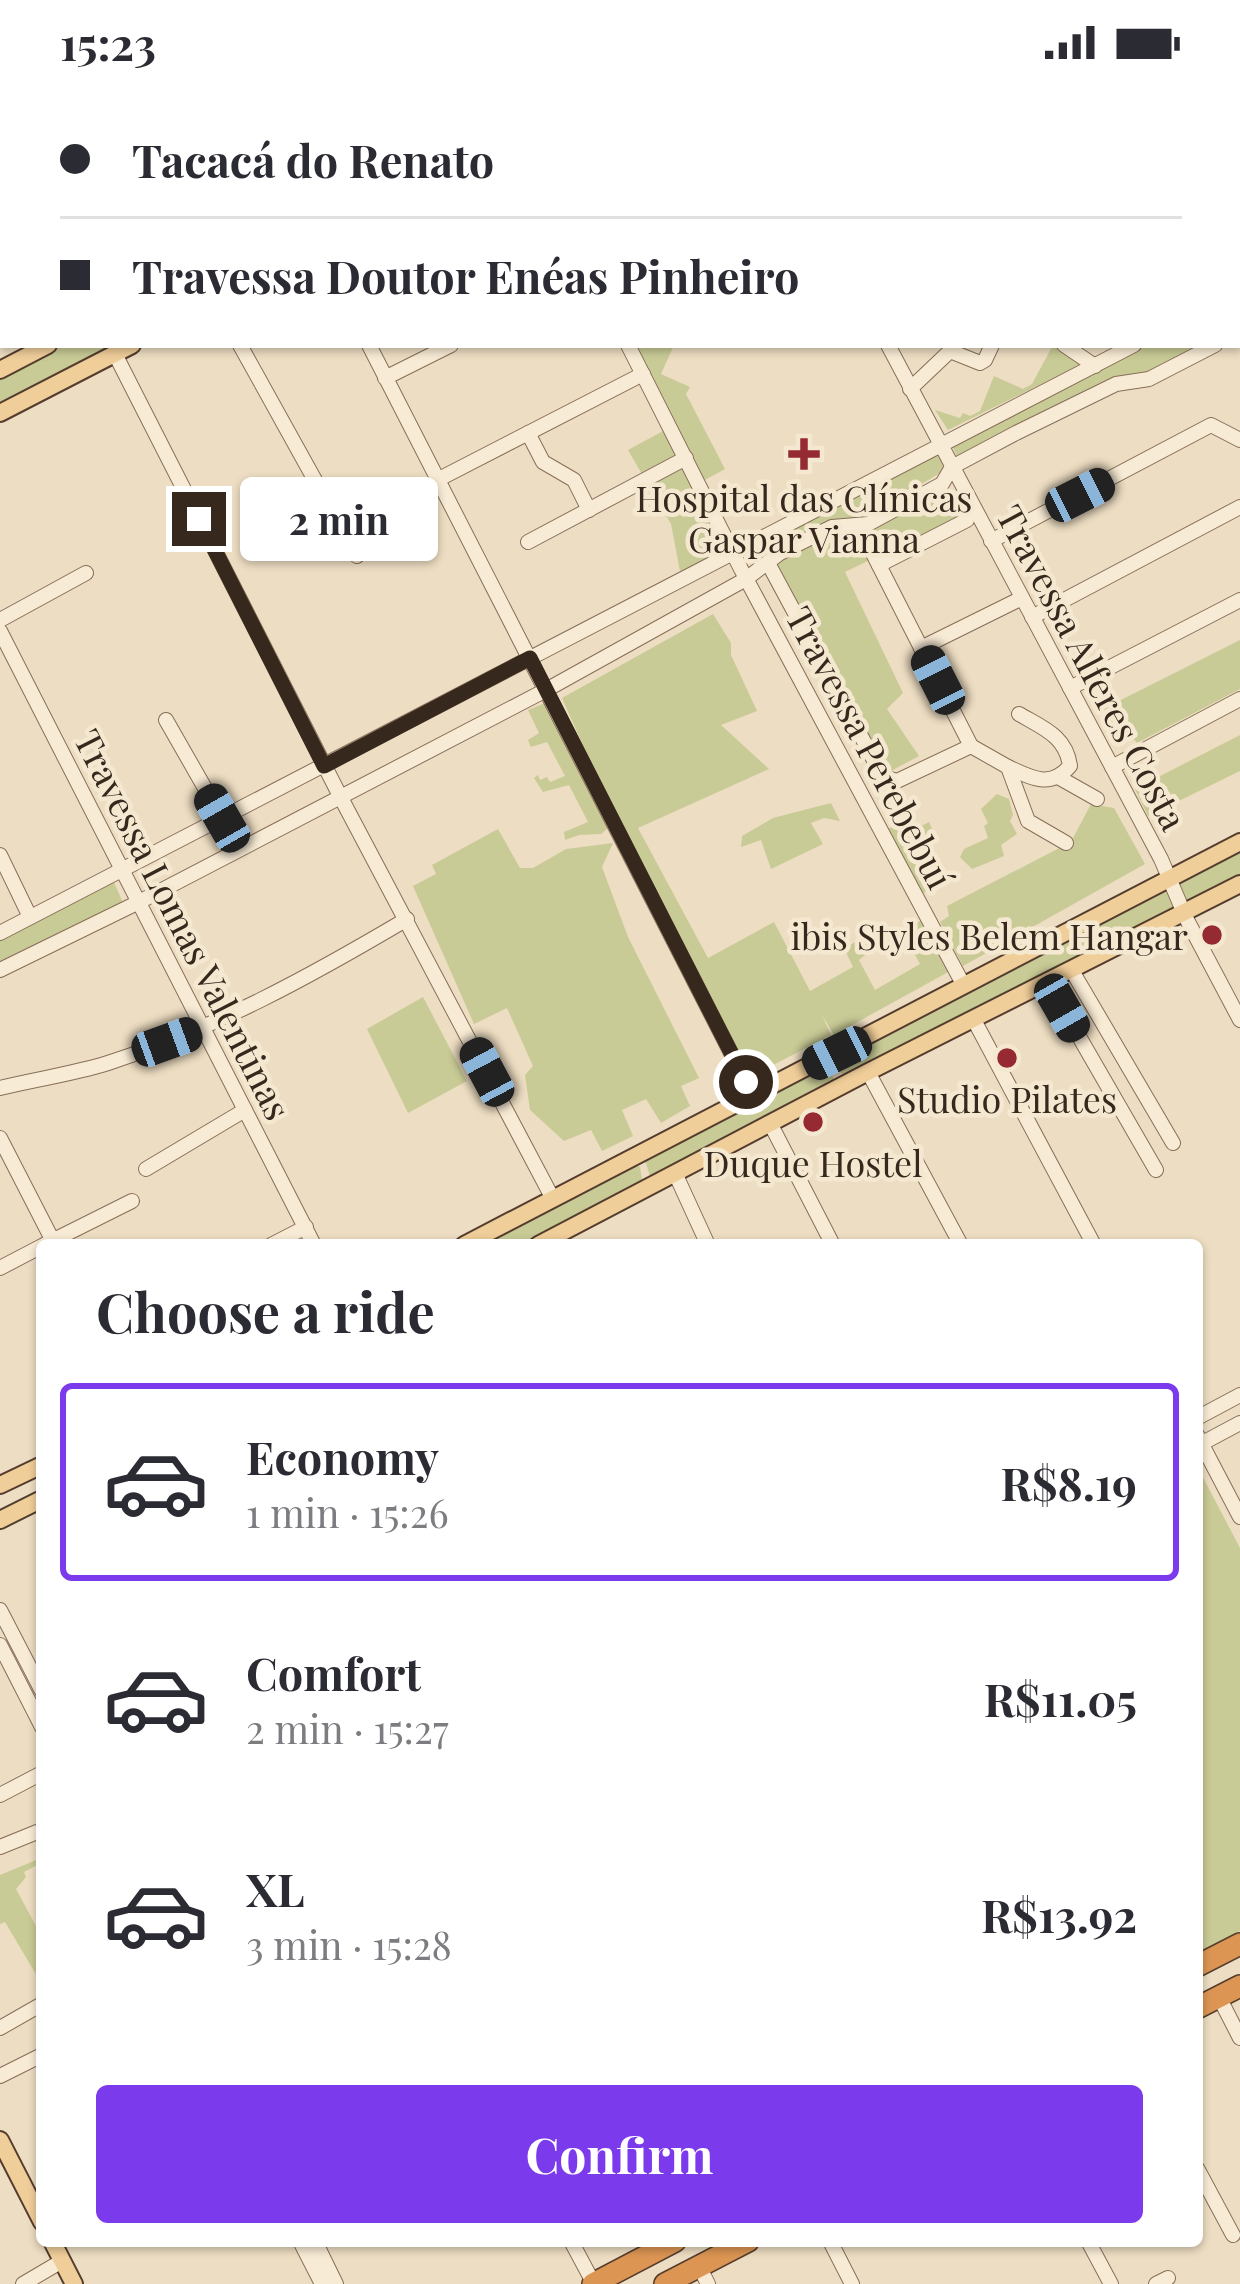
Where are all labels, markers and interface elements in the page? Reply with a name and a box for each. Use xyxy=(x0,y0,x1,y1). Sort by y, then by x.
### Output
text: 15:23 xyxy=(60,12,156,72)
text: Tacacá do Renato xyxy=(132,129,494,189)
text: Travessa Doutor Enéas Pinheiro xyxy=(132,245,799,305)
marker: Hospital das Clínicas Gaspar Vianna xyxy=(788,438,820,470)
car xyxy=(1040,463,1120,527)
place label: Hospital das Clínicas Gaspar Vianna xyxy=(636,473,972,562)
callout: 2 min xyxy=(241,477,439,561)
route end xyxy=(172,492,226,546)
text: 2 min xyxy=(289,493,389,545)
street label: Travessa Alferes Costa xyxy=(987,496,1199,838)
street label: Travessa Perebebuí xyxy=(776,598,966,896)
car xyxy=(906,640,970,720)
street label: Travessa Lomas Valentinas xyxy=(65,721,303,1127)
car xyxy=(188,778,256,858)
place label: ibis Styles Belem Hangar xyxy=(790,911,1188,959)
marker: ibis Styles Belem Hangar xyxy=(1199,922,1225,948)
car xyxy=(1028,968,1096,1048)
car xyxy=(127,1013,207,1071)
car xyxy=(797,1021,877,1085)
car xyxy=(454,1032,520,1112)
marker: Studio Pilates xyxy=(994,1045,1020,1071)
route start xyxy=(719,1055,773,1109)
place label: Studio Pilates xyxy=(897,1074,1117,1122)
marker: Duque Hostel xyxy=(800,1109,826,1135)
place label: Duque Hostel xyxy=(704,1138,923,1186)
text: Choose a ride xyxy=(96,1275,435,1347)
text: Economy xyxy=(246,1426,439,1486)
icon: car xyxy=(102,1428,210,1536)
text: R$8.19 xyxy=(1001,1452,1137,1512)
text: 1 min · 15:26 xyxy=(246,1486,449,1538)
text: Comfort xyxy=(246,1642,421,1702)
icon: car xyxy=(102,1644,210,1752)
text: R$11.05 xyxy=(984,1668,1137,1728)
text: 2 min · 15:27 xyxy=(246,1702,449,1754)
text: XL xyxy=(246,1858,305,1918)
icon: car xyxy=(102,1860,210,1968)
text: R$13.92 xyxy=(981,1884,1137,1944)
text: 3 min · 15:28 xyxy=(246,1918,452,1970)
button: Confirm xyxy=(96,2085,1143,2223)

